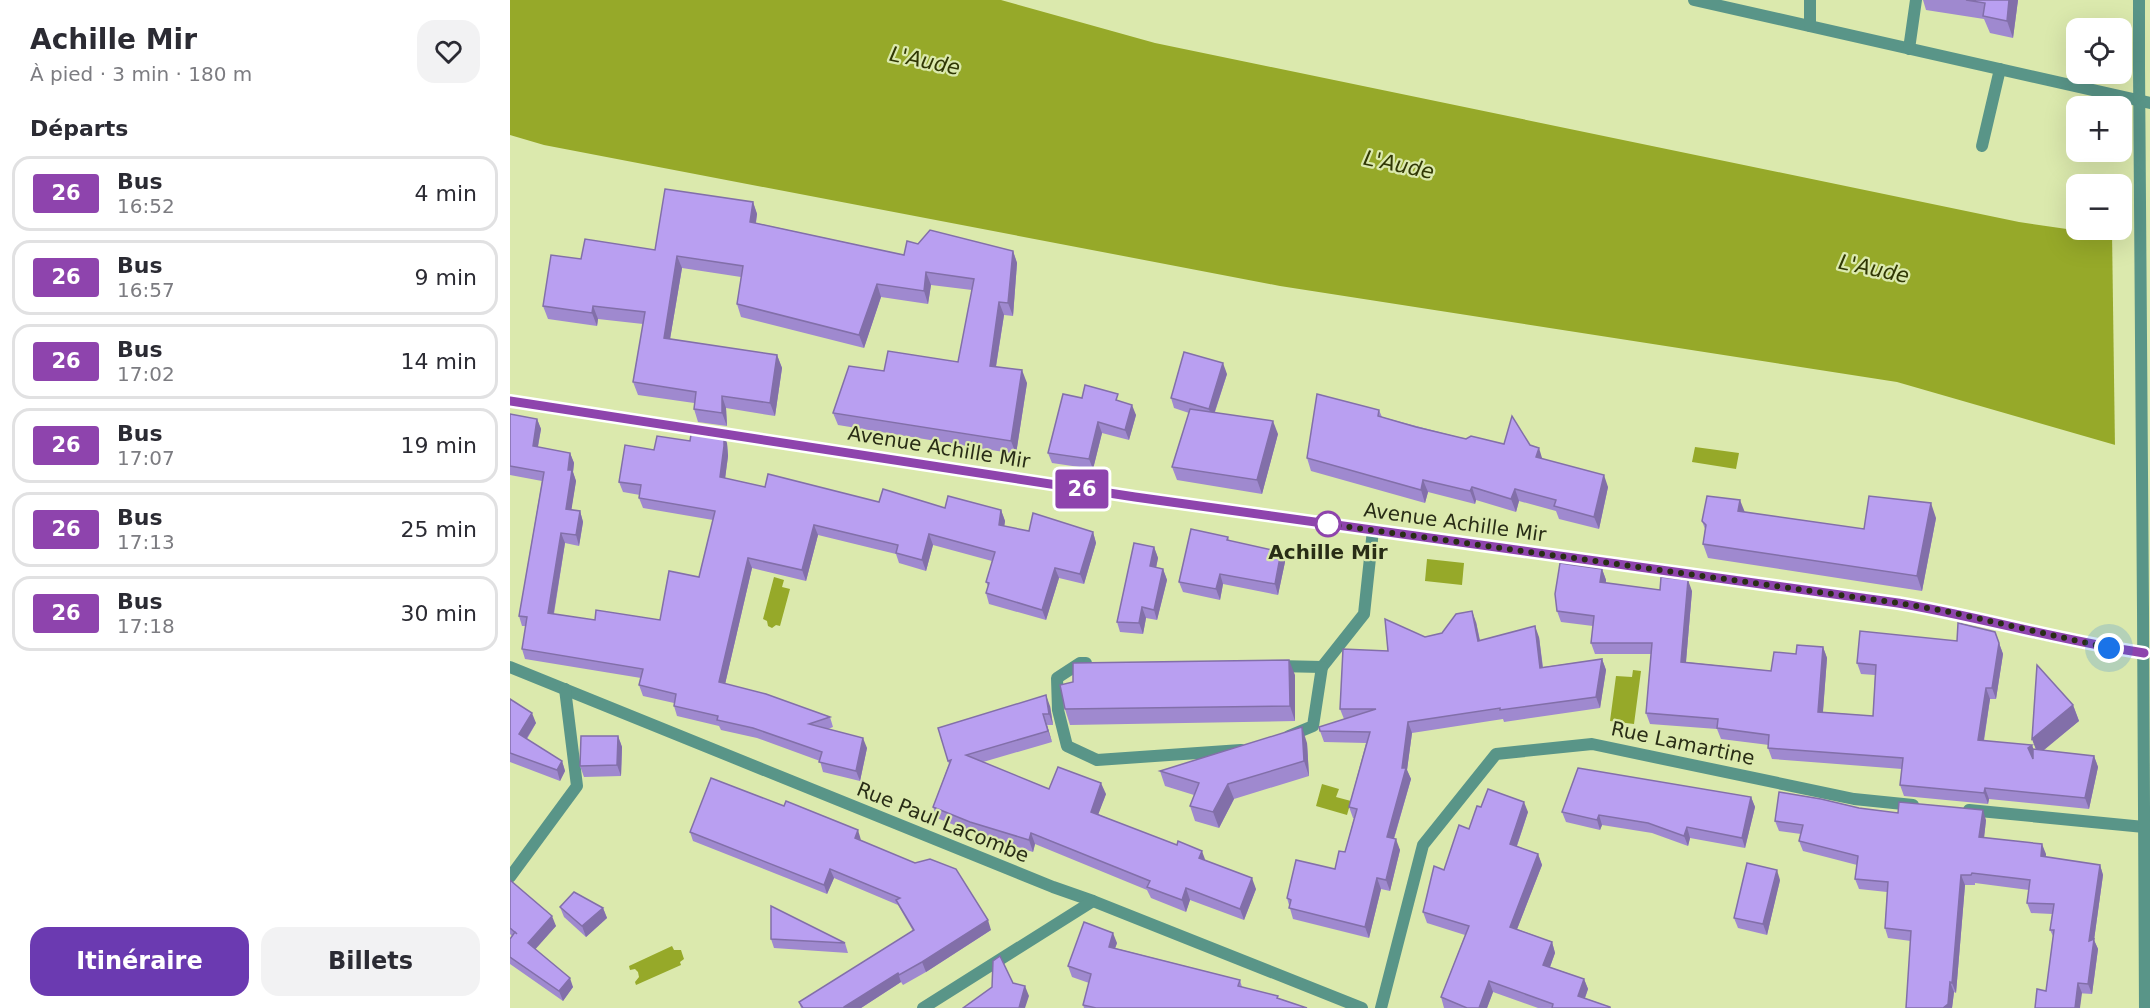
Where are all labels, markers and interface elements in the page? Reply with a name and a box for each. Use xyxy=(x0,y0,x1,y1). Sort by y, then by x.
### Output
map controls xyxy=(2066,18,2132,240)
button: locate xyxy=(2066,18,2132,84)
button: heart xyxy=(417,20,480,83)
text: Achille Mir xyxy=(30,23,197,56)
water label: L'Aude xyxy=(888,42,962,80)
text: À pied · 3 min · 180 m xyxy=(30,62,252,86)
button: + xyxy=(2066,96,2132,162)
text: Départs xyxy=(30,116,128,141)
water label: L'Aude xyxy=(1362,146,1436,184)
text: Bus xyxy=(117,169,163,194)
button: − xyxy=(2066,174,2132,240)
text: 26 xyxy=(51,181,81,205)
text: 4 min xyxy=(415,181,477,206)
text: 16:52 xyxy=(117,194,175,218)
water label: L'Aude xyxy=(1837,250,1911,288)
text: Bus xyxy=(117,253,163,278)
text: 26 xyxy=(51,265,81,289)
text: 9 min xyxy=(415,265,477,290)
text: 16:57 xyxy=(117,278,175,302)
text: Bus xyxy=(117,337,163,362)
text: 26 xyxy=(51,349,81,373)
text: 14 min xyxy=(401,349,477,374)
text: 17:02 xyxy=(117,362,175,386)
text: Bus xyxy=(117,421,163,446)
street label: Avenue Achille Mir xyxy=(846,421,1033,473)
text: 26 xyxy=(51,433,81,457)
text: 19 min xyxy=(401,433,477,458)
text: 17:07 xyxy=(117,446,175,470)
line badge: 26 xyxy=(1055,470,1109,508)
text: 26 xyxy=(1067,477,1097,501)
street label: Avenue Achille Mir xyxy=(1362,497,1549,547)
text: Bus xyxy=(117,505,163,530)
marker: Achille Mir xyxy=(1315,511,1341,537)
text: 26 xyxy=(51,517,81,541)
text: 25 min xyxy=(401,517,477,542)
text: 17:13 xyxy=(117,530,175,554)
place label: Achille Mir xyxy=(1268,540,1388,564)
text: Bus xyxy=(117,589,163,614)
text: 26 xyxy=(51,601,81,625)
text: 30 min xyxy=(401,601,477,626)
text: 17:18 xyxy=(117,614,175,638)
your location xyxy=(2094,633,2124,663)
street label: Rue Lamartine xyxy=(1609,716,1757,770)
street label: Rue Paul Lacombe xyxy=(853,777,1033,867)
button: Itinéraire xyxy=(30,927,249,996)
button: Billets xyxy=(261,927,480,996)

